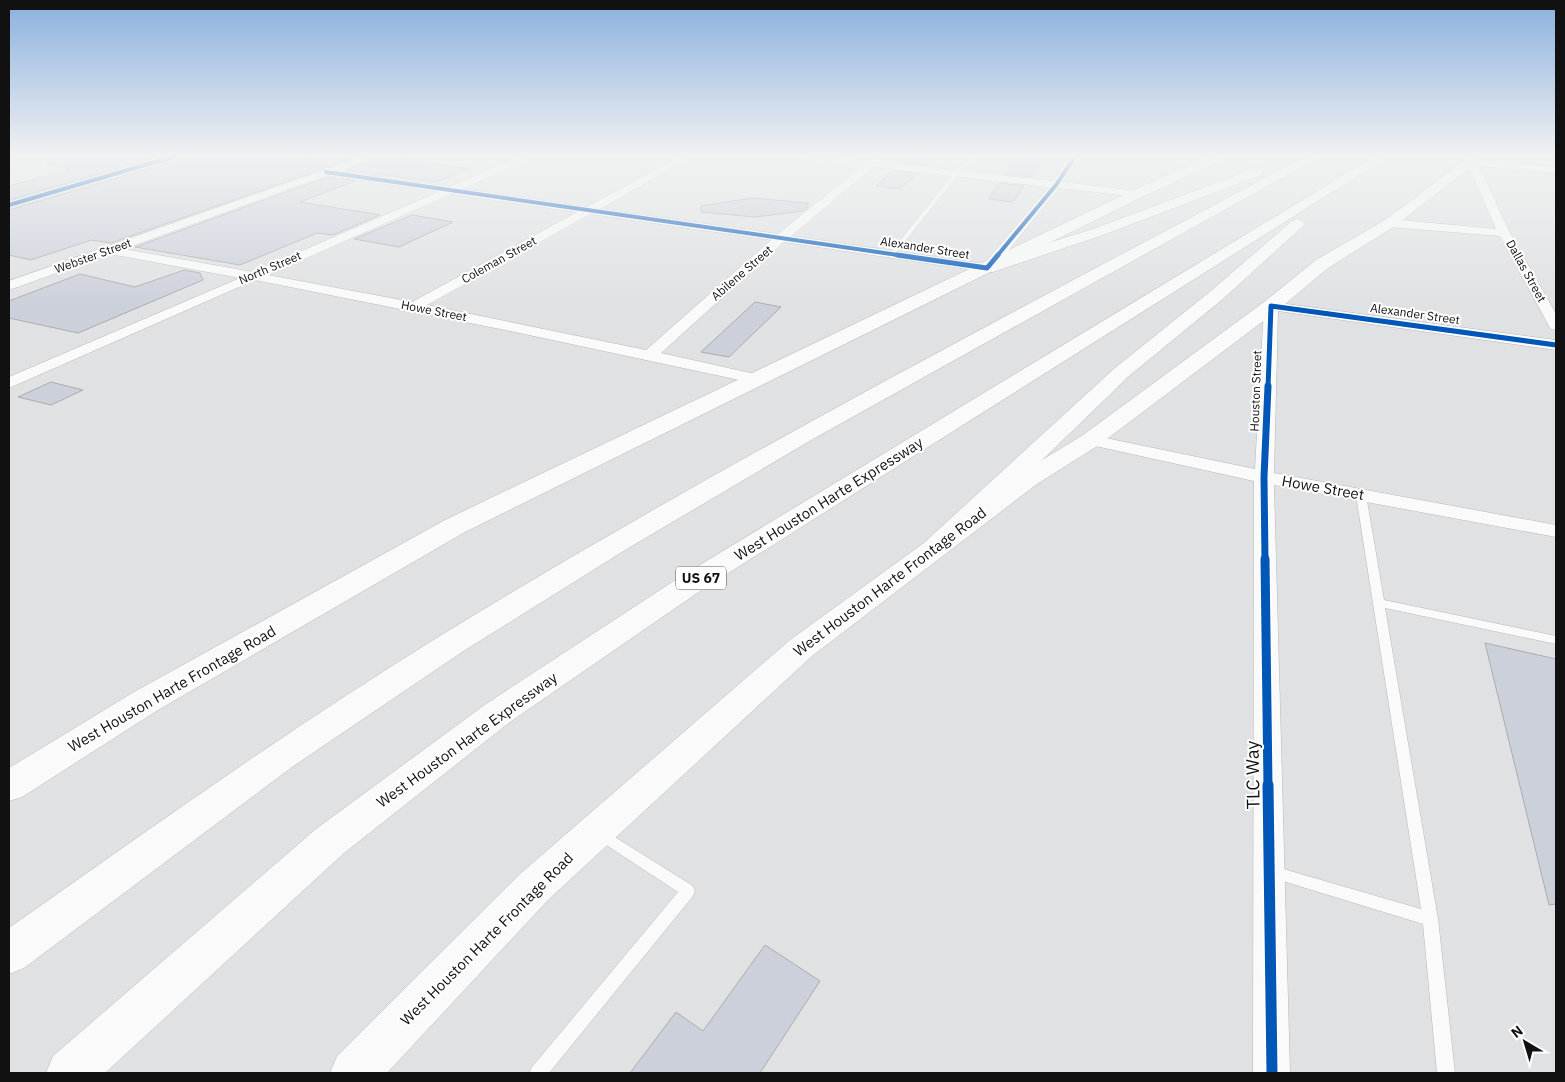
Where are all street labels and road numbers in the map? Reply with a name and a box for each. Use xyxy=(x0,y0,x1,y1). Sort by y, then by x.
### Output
street label: Coleman Street xyxy=(459,233,539,286)
street label: Alexander Street xyxy=(879,233,971,262)
street label: Webster Street xyxy=(52,235,133,276)
street label: Dallas Street xyxy=(1503,237,1550,305)
street label: Abilene Street xyxy=(708,242,776,303)
street label: North Street xyxy=(236,248,303,287)
street label: Howe Street xyxy=(400,297,468,324)
street label: Alexander Street xyxy=(1369,300,1461,327)
street label: Houston Street xyxy=(1247,350,1264,432)
street label: West Houston Harte Expressway xyxy=(731,432,927,565)
street label: Howe Street xyxy=(1280,471,1366,504)
street label: West Houston Harte Frontage Road xyxy=(789,503,990,660)
road number: US 67 xyxy=(676,566,726,590)
street label: West Houston Harte Frontage Road xyxy=(64,621,279,756)
street label: West Houston Harte Expressway xyxy=(373,667,561,812)
street label: TLC Way xyxy=(1240,741,1265,809)
street label: West Houston Harte Frontage Road xyxy=(396,848,577,1029)

